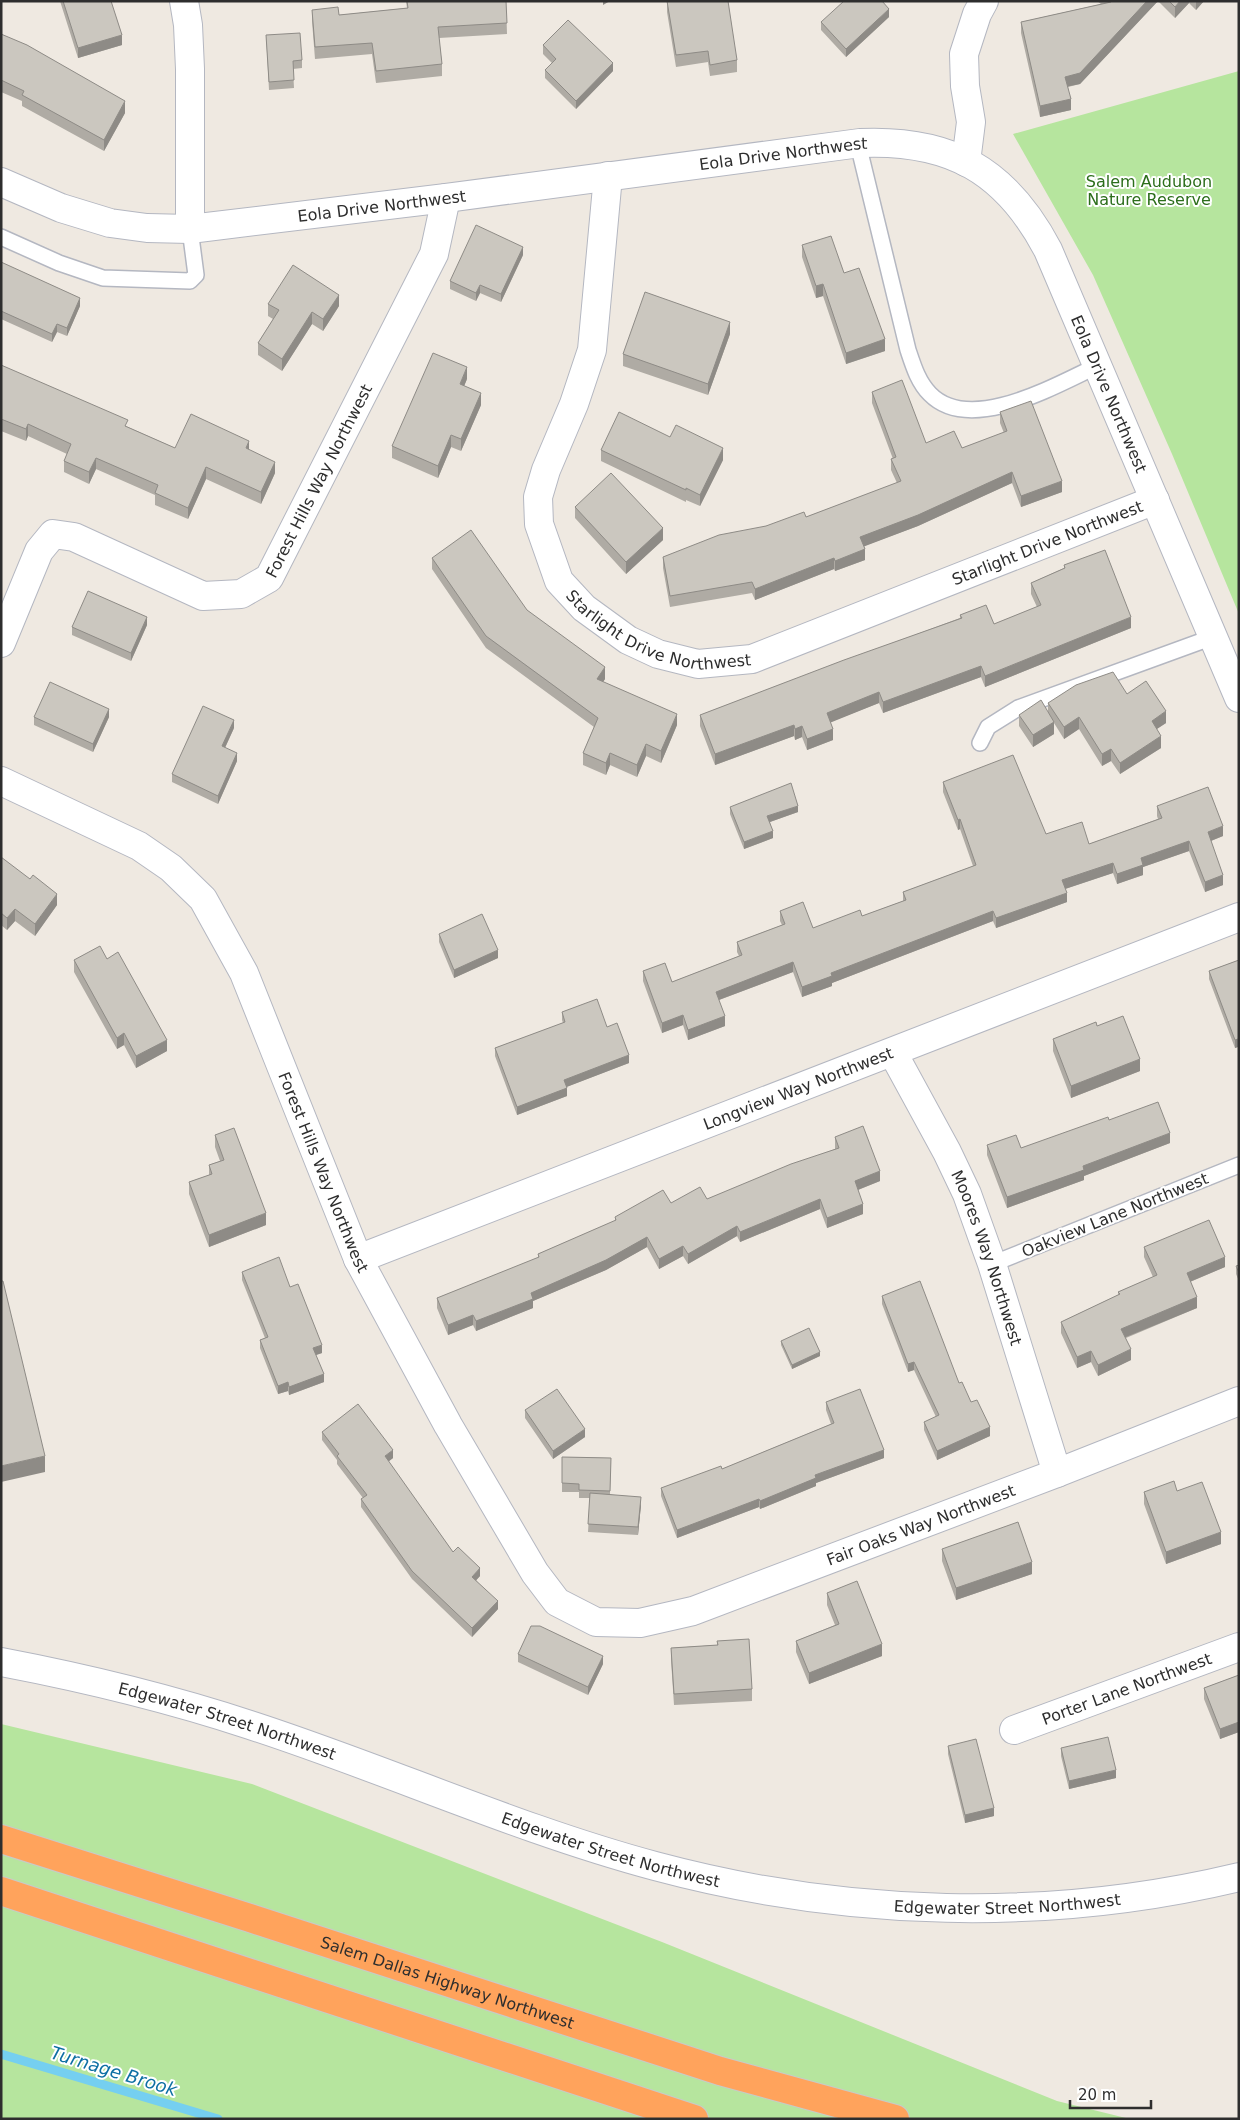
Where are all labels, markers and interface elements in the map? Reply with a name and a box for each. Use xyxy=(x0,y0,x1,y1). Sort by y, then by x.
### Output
street label: Eola Drive Northwest xyxy=(698,133,868,174)
park label: Salem Audubon Nature Reserve xyxy=(1086,172,1212,209)
street label: Eola Drive Northwest xyxy=(296,186,467,225)
street label: Eola Drive Northwest xyxy=(1067,312,1151,475)
street label: Forest Hills Way Northwest xyxy=(261,381,376,581)
street label: Starlight Drive Northwest xyxy=(949,496,1145,589)
street label: Starlight Drive Northwest xyxy=(562,586,752,674)
street label: Longview Way Northwest xyxy=(700,1043,896,1134)
street label: Forest Hills Way Northwest xyxy=(275,1069,373,1276)
street label: Moores Way Northwest xyxy=(947,1167,1026,1348)
street label: Oakview Lane Northwest xyxy=(1019,1169,1211,1261)
street label: Fair Oaks Way Northwest xyxy=(824,1480,1018,1569)
street label: Porter Lane Northwest xyxy=(1039,1649,1214,1728)
street label: Edgewater Street Northwest xyxy=(116,1678,339,1764)
street label: Edgewater Street Northwest xyxy=(499,1808,722,1891)
street label: Edgewater Street Northwest xyxy=(893,1889,1122,1918)
street label: Salem Dallas Highway Northwest xyxy=(318,1932,577,2032)
water label: Turnage Brook xyxy=(48,2042,181,2101)
scale bar xyxy=(1070,2078,1151,2110)
text: 20 m xyxy=(1078,2086,1116,2104)

